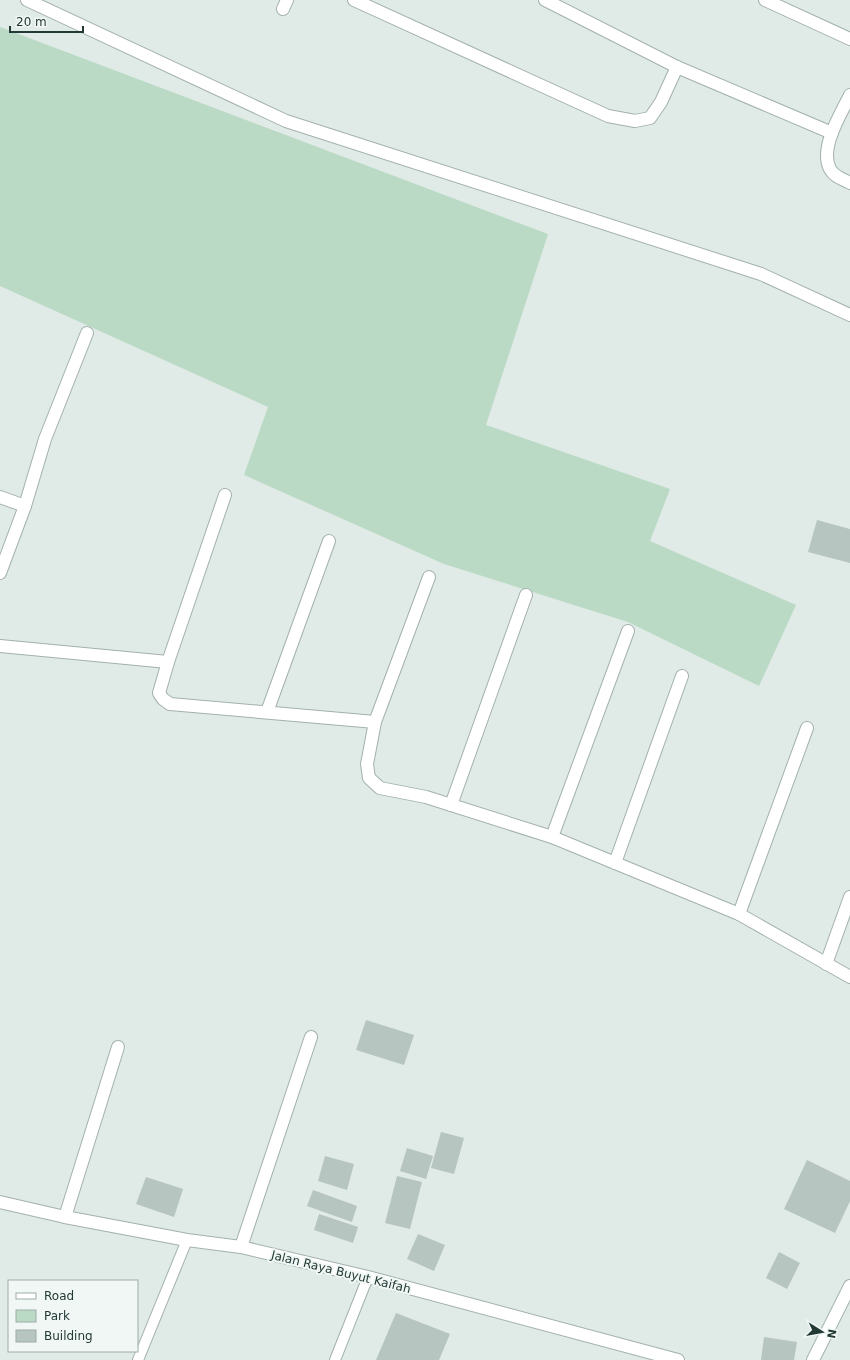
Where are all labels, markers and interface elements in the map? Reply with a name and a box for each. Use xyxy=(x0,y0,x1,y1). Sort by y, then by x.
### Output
scale bar xyxy=(10,8,83,34)
text: 20 m xyxy=(16,15,47,29)
street label: Jalan Raya Buyut Kaifah xyxy=(269,1248,412,1296)
legend xyxy=(8,1280,138,1352)
text: Road xyxy=(44,1289,74,1303)
text: Park xyxy=(44,1309,70,1323)
north arrow xyxy=(802,1312,842,1352)
text: N xyxy=(824,1328,839,1340)
text: Building xyxy=(44,1329,93,1343)

